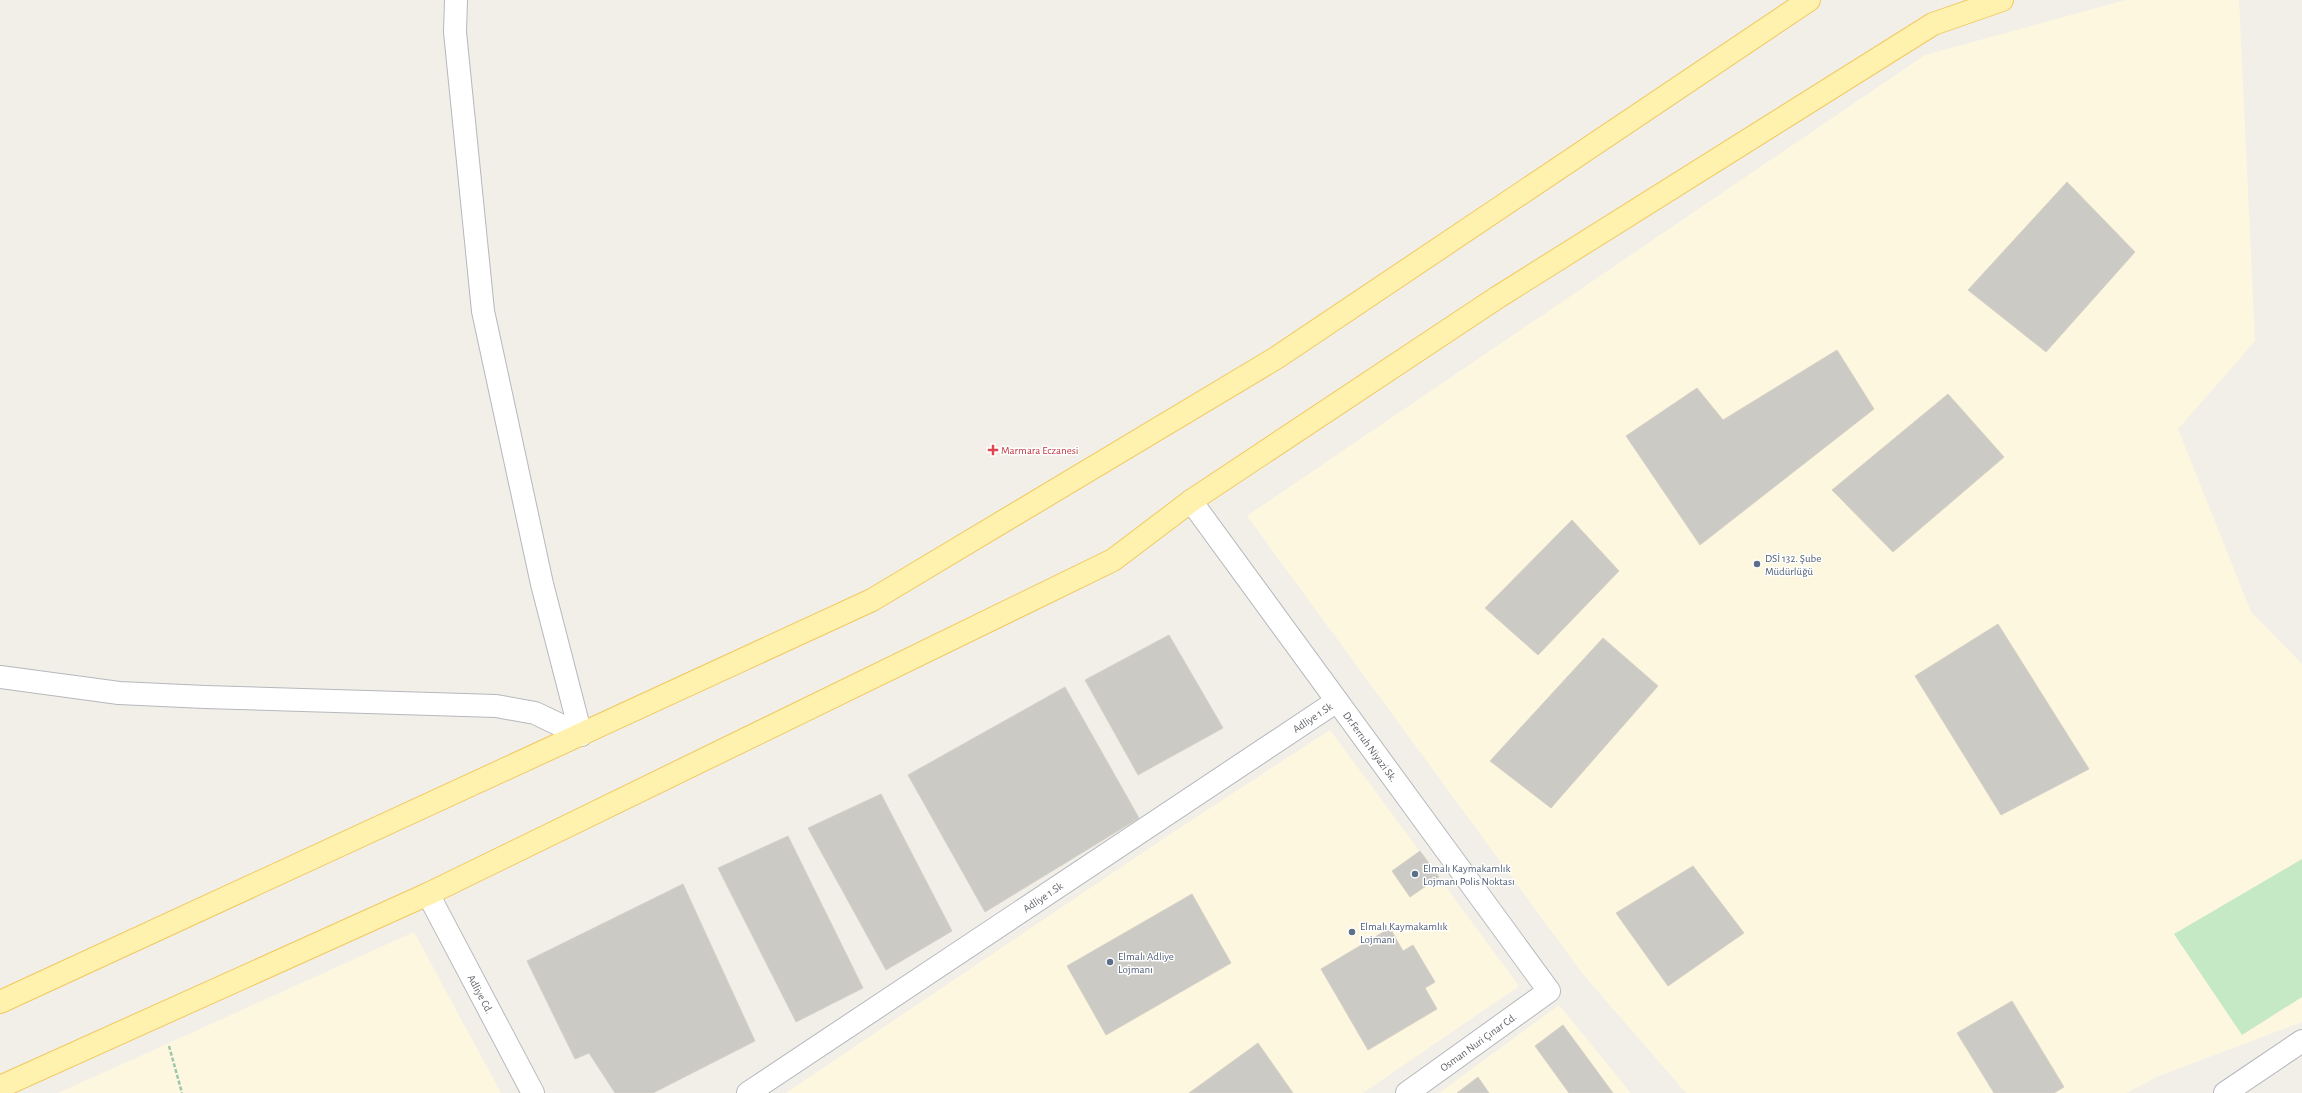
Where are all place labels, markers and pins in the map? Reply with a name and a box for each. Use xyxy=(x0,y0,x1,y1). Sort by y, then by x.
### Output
marker: Marmara Eczanesi xyxy=(988,445,998,455)
place label: Marmara Eczanesi xyxy=(1001,445,1078,456)
place label: DSİ 132. Şube Müdürlüğü xyxy=(1765,553,1821,577)
marker: DSİ 132. Şube Müdürlüğü xyxy=(1752,559,1762,569)
place label: Elmalı Kaymakamlık Lojmanı Polis Noktası xyxy=(1423,863,1515,887)
marker: Elmalı Kaymakamlık Lojmanı Polis Noktası xyxy=(1410,869,1420,879)
place label: Elmalı Kaymakamlık Lojmanı xyxy=(1360,921,1447,945)
marker: Elmalı Kaymakamlık Lojmanı xyxy=(1347,927,1357,937)
place label: Elmalı Adliye Lojmanı xyxy=(1118,951,1174,975)
marker: Elmalı Adliye Lojmanı xyxy=(1105,957,1115,967)

